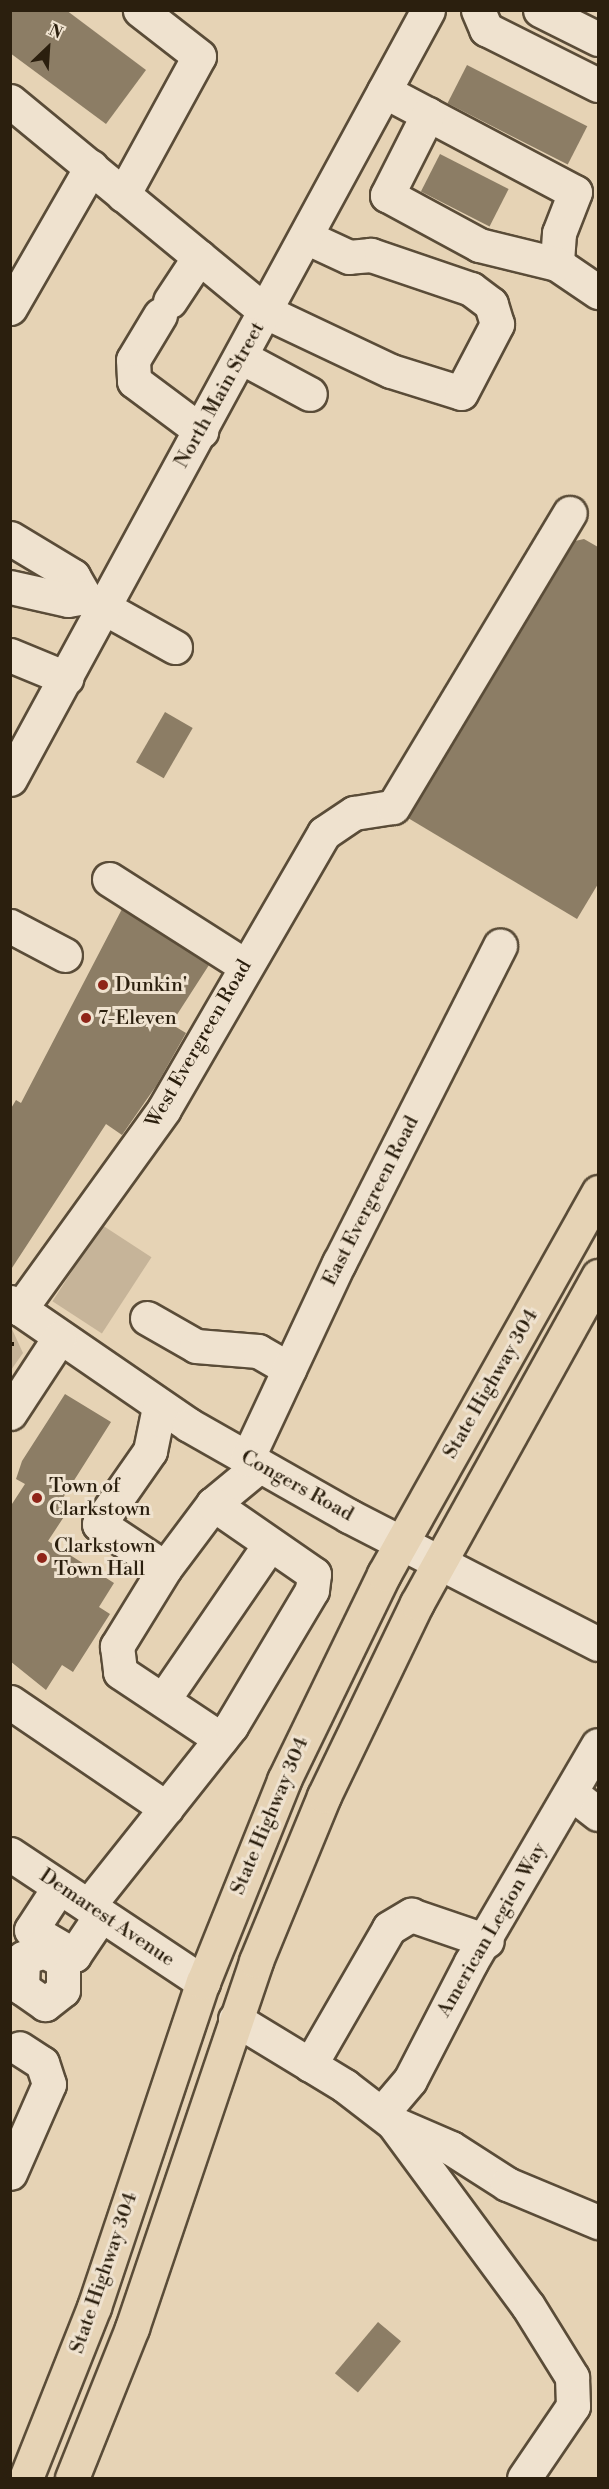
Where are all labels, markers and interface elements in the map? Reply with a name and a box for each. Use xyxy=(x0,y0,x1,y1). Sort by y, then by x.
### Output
north arrow xyxy=(18,18,78,78)
text: N xyxy=(46,20,66,43)
street label: North Main Street xyxy=(170,318,270,472)
street label: West Evergreen Road xyxy=(141,956,257,1132)
place label: Dunkin' xyxy=(115,973,187,997)
marker: Dunkin' xyxy=(96,978,110,992)
place label: 7-Eleven xyxy=(98,1006,177,1030)
marker: 7-Eleven xyxy=(79,1011,93,1025)
street label: East Evergreen Road xyxy=(318,1112,424,1290)
street label: State Highway 304 xyxy=(438,1305,544,1463)
street label: Congers Road xyxy=(237,1445,357,1527)
place label: Town of Clarkstown xyxy=(49,1474,151,1521)
marker: Town of Clarkstown xyxy=(30,1491,44,1505)
place label: Clarkstown Town Hall xyxy=(54,1534,156,1581)
marker: Clarkstown Town Hall xyxy=(35,1551,49,1565)
street label: State Highway 304 xyxy=(226,1734,314,1898)
street label: American Legion Way xyxy=(432,1839,552,2021)
street label: Demarest Avenue xyxy=(35,1864,179,1972)
street label: State Highway 304 xyxy=(65,2189,143,2357)

